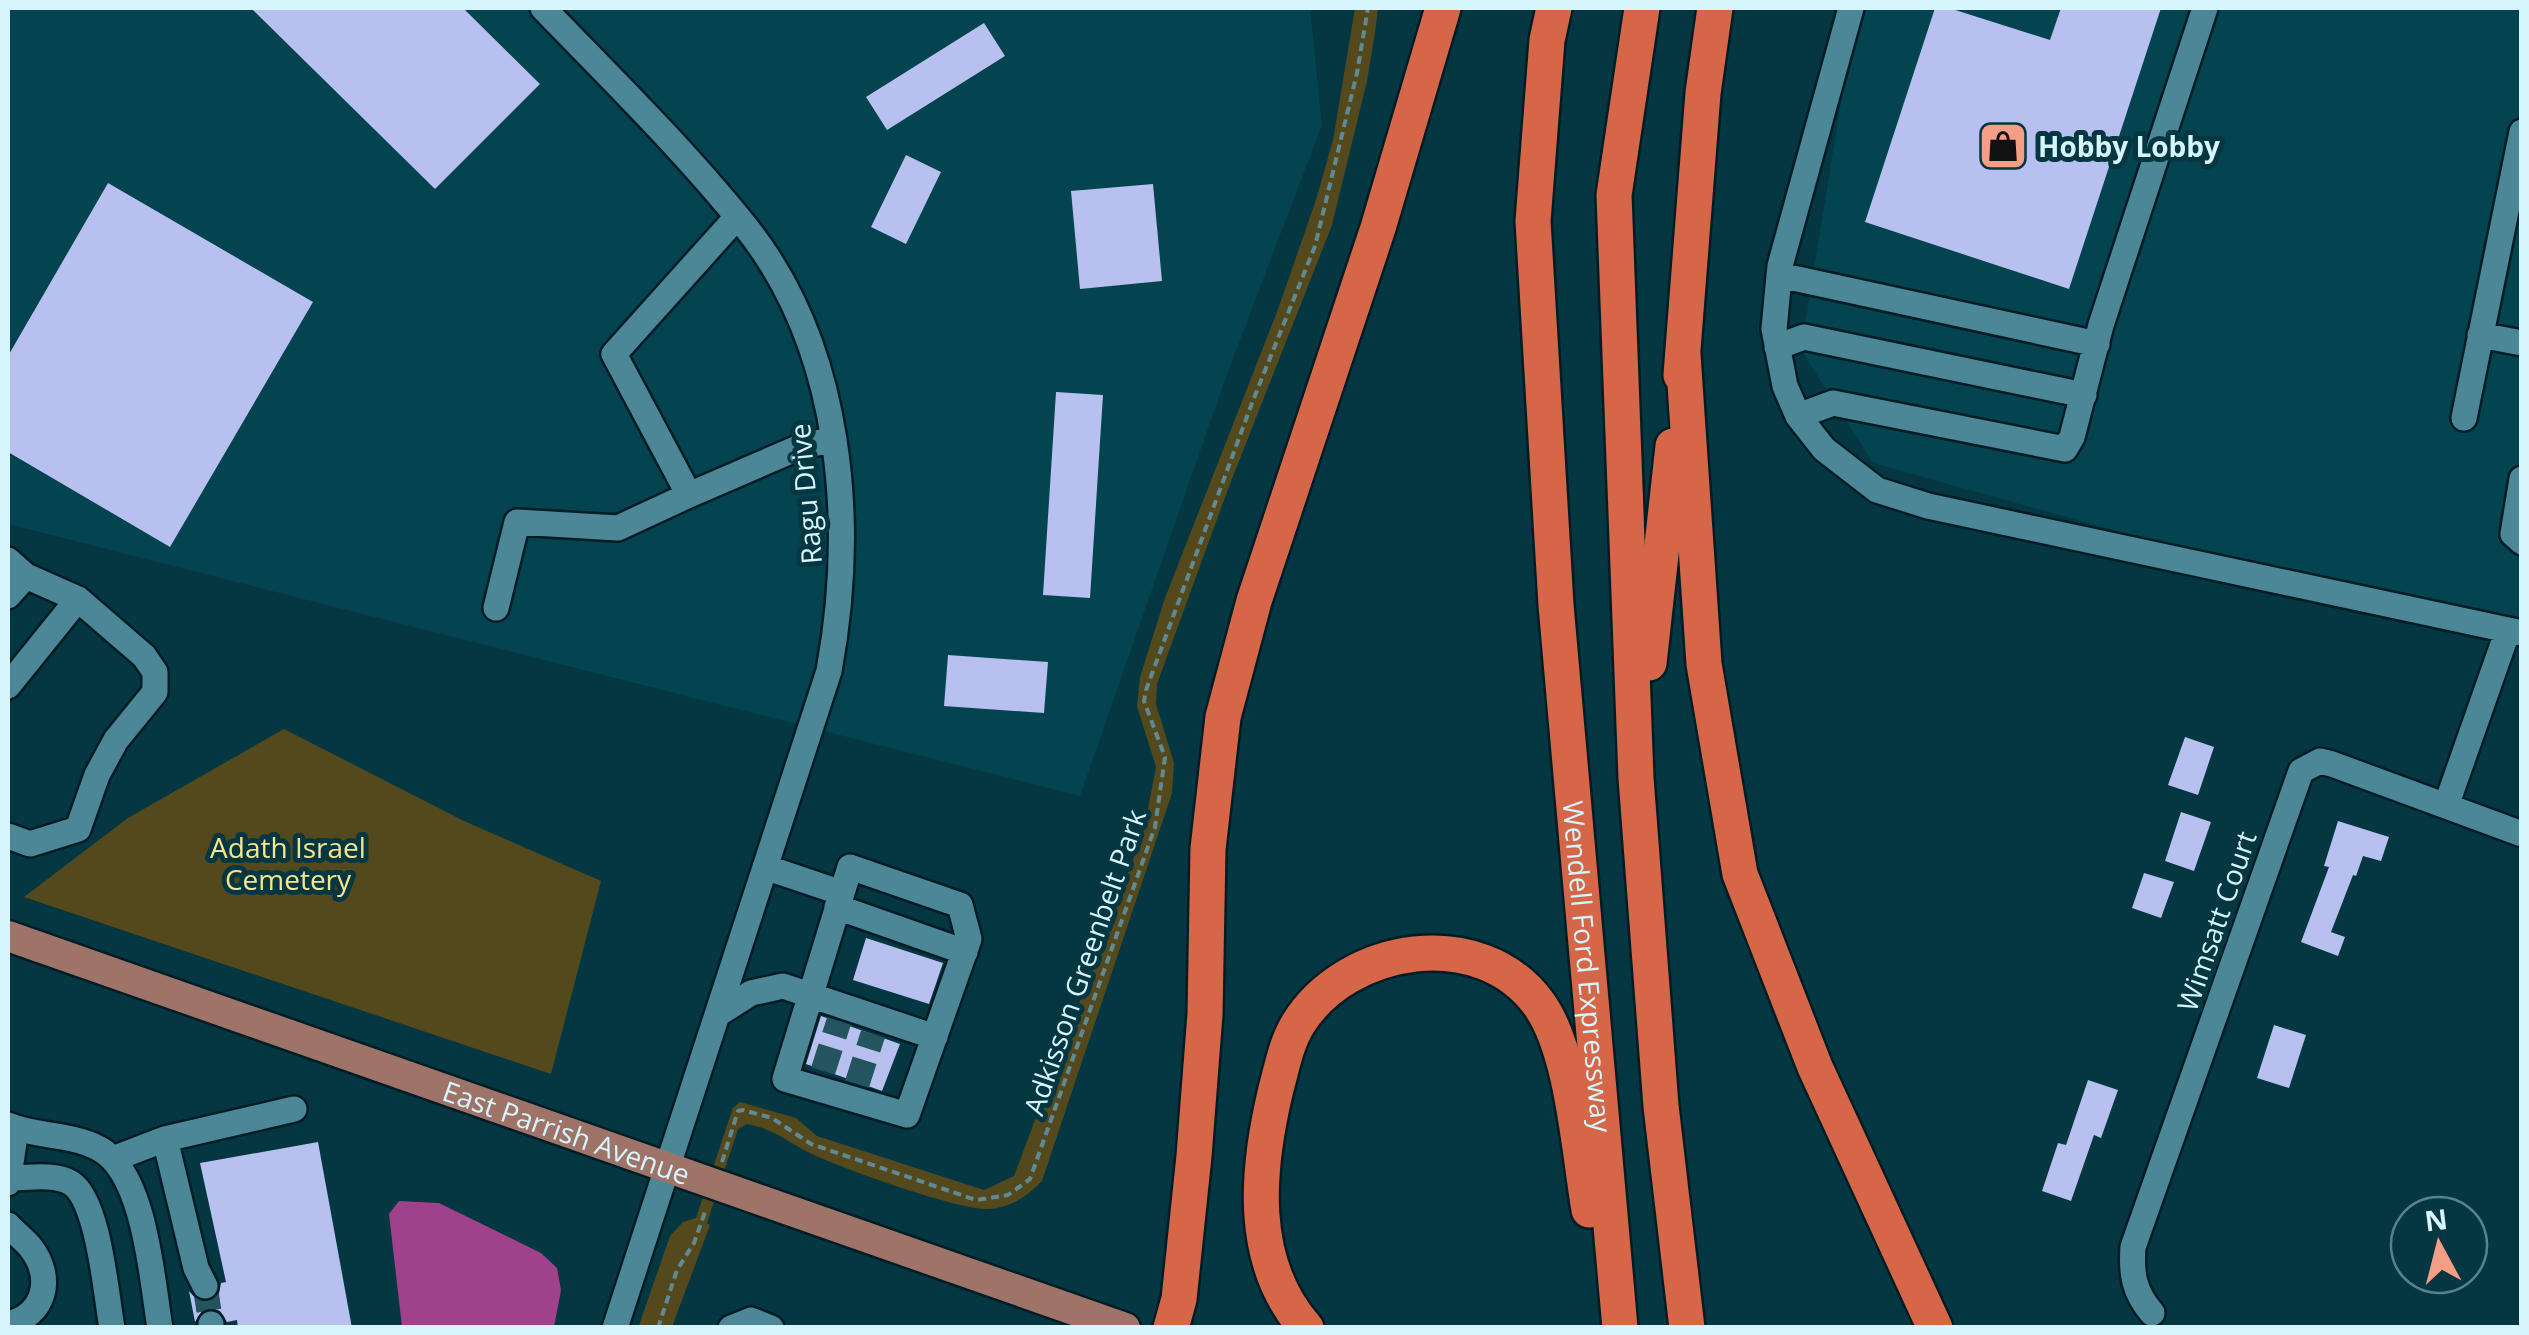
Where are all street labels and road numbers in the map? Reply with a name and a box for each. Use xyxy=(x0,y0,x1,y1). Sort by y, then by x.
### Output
street label: Ragu Drive xyxy=(780,422,830,566)
street label: Wendell Ford Expressway xyxy=(1554,799,1622,1135)
street label: Adkisson Greenbelt Park xyxy=(1014,804,1154,1120)
street label: Wimsatt Court xyxy=(2167,826,2265,1016)
street label: East Parrish Avenue xyxy=(438,1071,695,1193)

